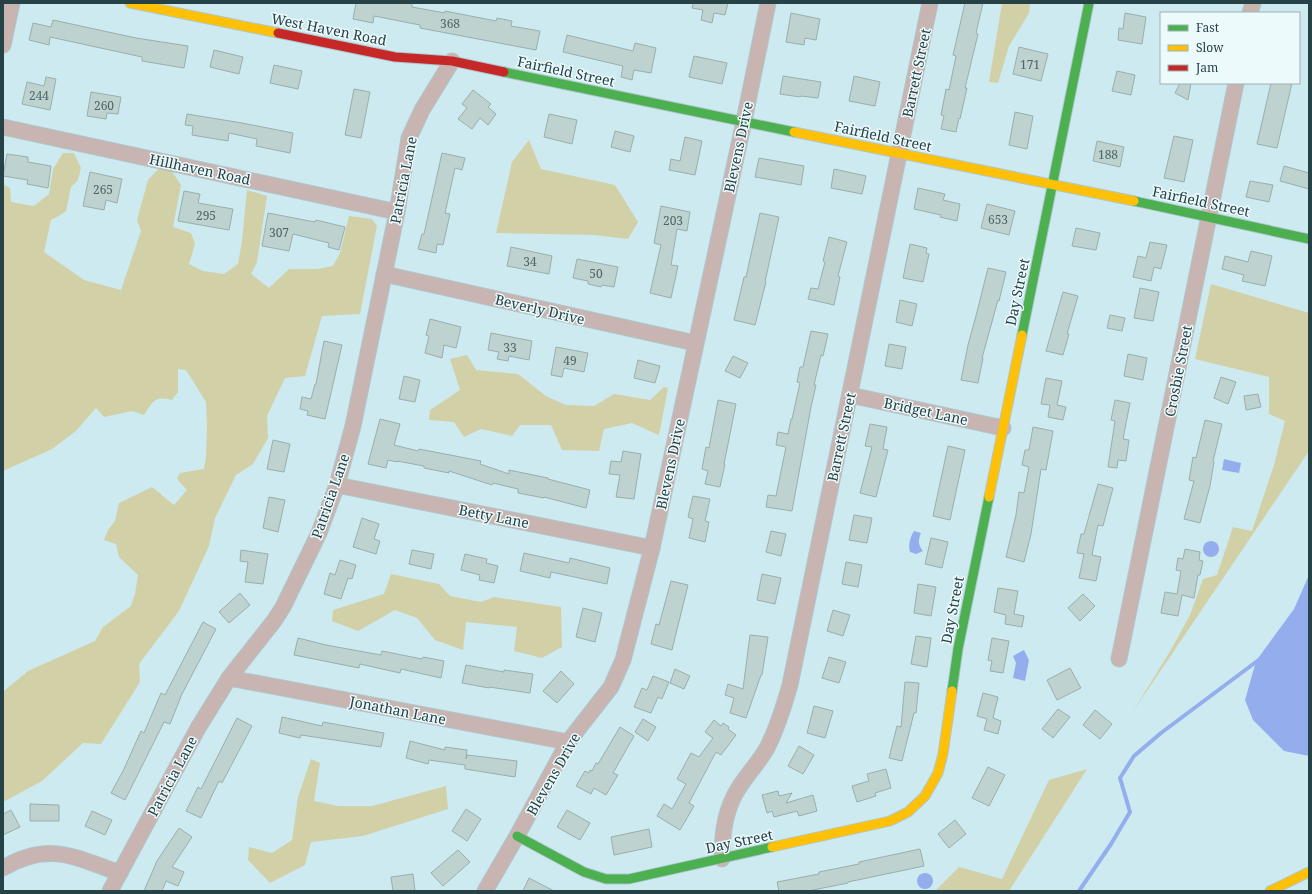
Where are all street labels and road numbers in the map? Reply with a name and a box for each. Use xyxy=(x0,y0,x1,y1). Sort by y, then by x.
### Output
street label: West Haven Road xyxy=(270,8,389,50)
street label: Barrett Street xyxy=(897,27,935,119)
street label: Fairfield Street xyxy=(516,51,616,91)
street label: Blevens Drive xyxy=(719,100,757,194)
street label: Fairfield Street xyxy=(833,116,933,156)
street label: Patricia Lane xyxy=(385,135,421,225)
street label: Hillhaven Road xyxy=(148,149,253,189)
street label: Fairfield Street xyxy=(1151,181,1251,221)
street label: Day Street xyxy=(1001,257,1033,327)
street label: Beverly Drive xyxy=(493,289,587,329)
street label: Crosbie Street xyxy=(1160,324,1196,418)
street label: Barrett Street xyxy=(822,391,860,483)
street label: Bridget Lane xyxy=(882,393,970,429)
street label: Blevens Drive xyxy=(651,417,689,511)
street label: Patricia Lane xyxy=(307,451,353,541)
street label: Betty Lane xyxy=(457,500,531,532)
street label: Day Street xyxy=(936,575,968,645)
street label: Jonathan Lane xyxy=(347,691,448,729)
street label: Blevens Drive xyxy=(522,729,584,819)
street label: Patricia Lane xyxy=(143,733,201,819)
street label: Day Street xyxy=(704,825,774,857)

